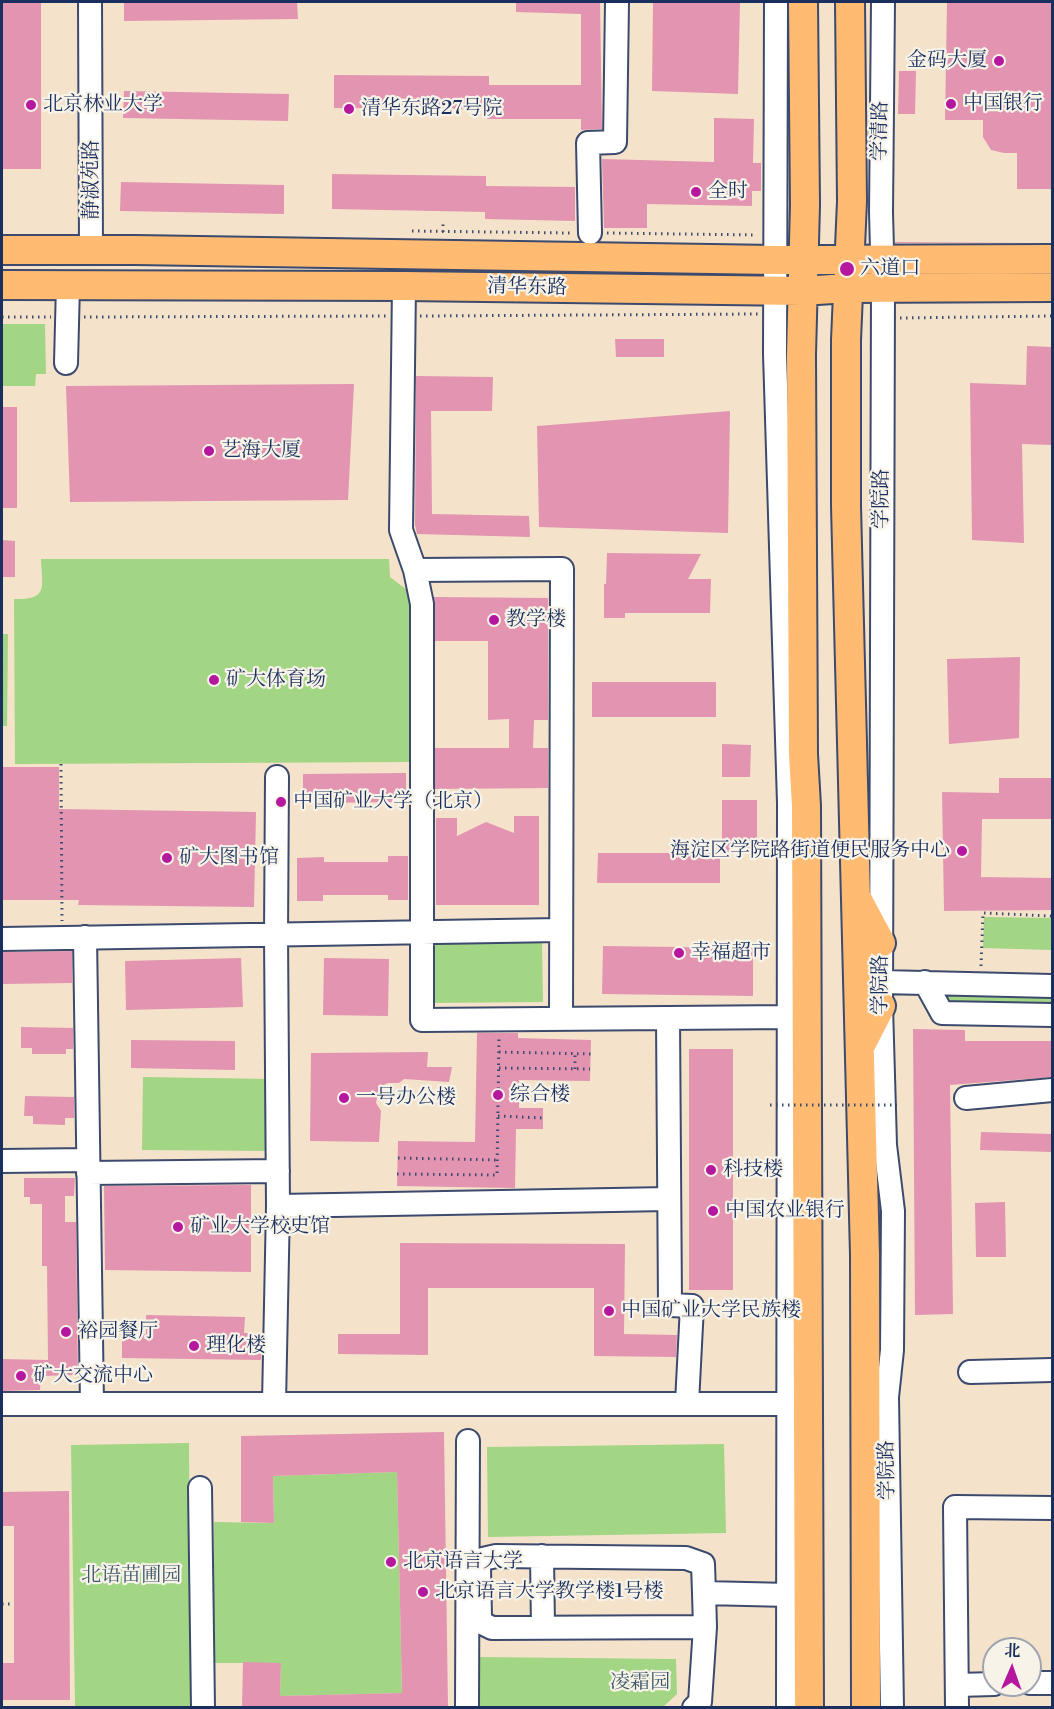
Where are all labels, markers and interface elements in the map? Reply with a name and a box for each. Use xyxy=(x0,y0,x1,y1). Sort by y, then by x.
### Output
place label: 金码大厦 xyxy=(907,49,987,73)
marker: 金码大厦 xyxy=(992,54,1006,68)
place label: 中国银行 xyxy=(963,92,1043,116)
place label: 北京林业大学 xyxy=(43,93,163,117)
place label: 清华东路27号院 xyxy=(361,97,502,121)
marker: 中国银行 xyxy=(944,97,958,111)
marker: 北京林业大学 xyxy=(24,98,38,112)
street label: 学清路 xyxy=(868,101,894,161)
marker: 清华东路27号院 xyxy=(342,102,356,116)
street label: 静淑苑路 xyxy=(80,140,104,220)
place label: 全时 xyxy=(708,180,748,204)
marker: 全时 xyxy=(689,185,703,199)
place label: 六道口 xyxy=(860,257,920,281)
marker: 六道口 xyxy=(838,260,856,278)
street label: 清华东路 xyxy=(487,275,567,301)
place label: 艺海大厦 xyxy=(221,439,301,463)
marker: 艺海大厦 xyxy=(202,444,216,458)
street label: 学院路 xyxy=(870,469,894,529)
place label: 教学楼 xyxy=(506,608,566,632)
marker: 教学楼 xyxy=(487,613,501,627)
place label: 矿大体育场 xyxy=(226,668,326,692)
marker: 矿大体育场 xyxy=(207,673,221,687)
place label: 中国矿业大学（北京） xyxy=(293,790,493,814)
marker: 中国矿业大学（北京） xyxy=(274,795,288,809)
place label: 海淀区学院路街道便民服务中心 xyxy=(670,839,950,863)
marker: 海淀区学院路街道便民服务中心 xyxy=(955,844,969,858)
place label: 矿大图书馆 xyxy=(179,846,279,870)
marker: 矿大图书馆 xyxy=(160,851,174,865)
place label: 幸福超市 xyxy=(691,941,771,965)
marker: 幸福超市 xyxy=(672,946,686,960)
street label: 学院路 xyxy=(869,955,893,1015)
place label: 综合楼 xyxy=(510,1083,570,1107)
place label: 一号办公楼 xyxy=(356,1086,456,1110)
marker: 综合楼 xyxy=(491,1088,505,1102)
marker: 一号办公楼 xyxy=(337,1091,351,1105)
place label: 科技楼 xyxy=(723,1158,783,1182)
marker: 科技楼 xyxy=(704,1163,718,1177)
place label: 中国农业银行 xyxy=(725,1199,845,1223)
marker: 中国农业银行 xyxy=(706,1204,720,1218)
place label: 矿业大学校史馆 xyxy=(190,1215,330,1239)
marker: 矿业大学校史馆 xyxy=(171,1220,185,1234)
place label: 中国矿业大学民族楼 xyxy=(621,1299,801,1323)
marker: 中国矿业大学民族楼 xyxy=(602,1304,616,1318)
place label: 裕园餐厅 xyxy=(78,1320,158,1344)
marker: 裕园餐厅 xyxy=(59,1325,73,1339)
place label: 理化楼 xyxy=(206,1334,266,1358)
marker: 理化楼 xyxy=(187,1339,201,1353)
place label: 矿大交流中心 xyxy=(33,1364,153,1388)
marker: 矿大交流中心 xyxy=(14,1369,28,1383)
street label: 学院路 xyxy=(875,1440,901,1500)
place label: 北京语言大学 xyxy=(403,1550,523,1574)
marker: 北京语言大学 xyxy=(384,1555,398,1569)
park label: 北语苗圃园 xyxy=(81,1564,181,1588)
place label: 北京语言大学教学楼1号楼 xyxy=(435,1580,664,1604)
marker: 北京语言大学教学楼1号楼 xyxy=(416,1585,430,1599)
north arrow xyxy=(982,1637,1042,1697)
text: 北 xyxy=(1004,1641,1021,1661)
park label: 凌霜园 xyxy=(610,1671,670,1695)

